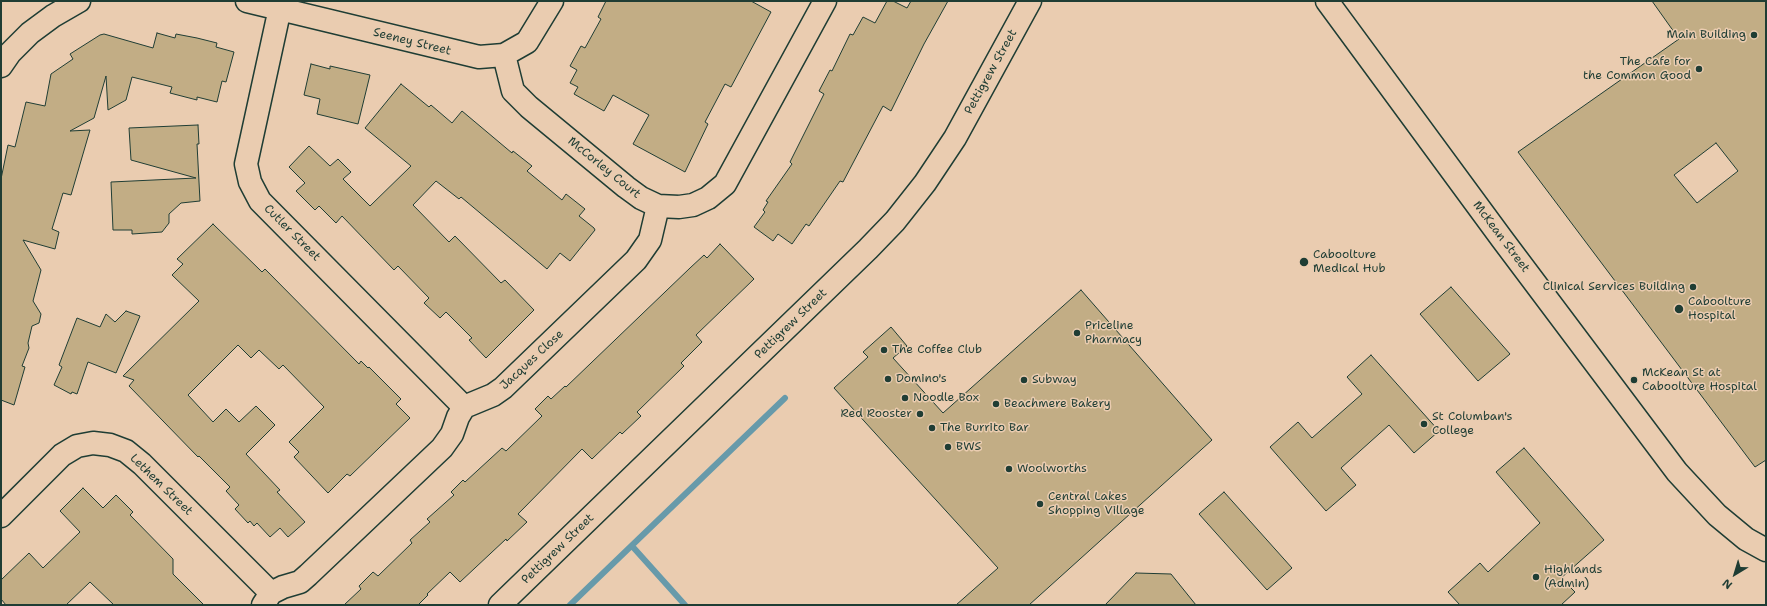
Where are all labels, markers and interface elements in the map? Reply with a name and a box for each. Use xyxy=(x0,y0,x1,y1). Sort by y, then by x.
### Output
street label: Seeney Street xyxy=(371,25,453,59)
street label: Pettigrew Street xyxy=(962,27,1020,117)
place label: Main Building xyxy=(1666,28,1746,42)
marker: Main Building xyxy=(1749,30,1759,40)
place label: The Cafe for the Common Good xyxy=(1583,55,1691,83)
marker: The Cafe for the Common Good xyxy=(1694,64,1704,74)
street label: McCorley Court xyxy=(565,134,643,202)
street label: McKean Street xyxy=(1470,199,1532,275)
street label: Cutler Street xyxy=(261,202,323,264)
place label: Caboolture Medical Hub xyxy=(1313,248,1386,276)
marker: Caboolture Medical Hub xyxy=(1298,256,1310,268)
place label: Clinical Services Building xyxy=(1543,280,1685,294)
marker: Clinical Services Building xyxy=(1688,282,1698,292)
street label: Pettigrew Street xyxy=(752,286,830,362)
place label: Caboolture Hospital xyxy=(1688,295,1751,323)
marker: Caboolture Hospital xyxy=(1673,303,1685,315)
place label: Priceline Pharmacy xyxy=(1085,319,1142,347)
street label: Jacques Close xyxy=(497,327,567,393)
marker: Priceline Pharmacy xyxy=(1072,328,1082,338)
place label: The Coffee Club xyxy=(892,343,982,357)
marker: The Coffee Club xyxy=(879,345,889,355)
place label: McKean St at Caboolture Hospital xyxy=(1642,366,1757,394)
place label: Domino's xyxy=(896,372,947,386)
place label: Subway xyxy=(1032,373,1077,387)
marker: Domino's xyxy=(883,374,893,384)
marker: Subway xyxy=(1019,375,1029,385)
marker: McKean St at Caboolture Hospital xyxy=(1629,375,1639,385)
place label: Noodle Box xyxy=(913,391,979,405)
marker: Noodle Box xyxy=(900,393,910,403)
place label: Beachmere Bakery xyxy=(1004,397,1111,411)
marker: Beachmere Bakery xyxy=(991,399,1001,409)
place label: Red Rooster xyxy=(840,407,912,421)
marker: Red Rooster xyxy=(915,409,925,419)
place label: St Columban's College xyxy=(1432,410,1512,438)
marker: St Columban's College xyxy=(1419,419,1429,429)
place label: The Burrito Bar xyxy=(940,421,1029,435)
marker: The Burrito Bar xyxy=(927,423,937,433)
place label: BWS xyxy=(956,440,981,454)
marker: BWS xyxy=(943,442,953,452)
street label: Lethem Street xyxy=(127,451,195,519)
place label: Woolworths xyxy=(1017,462,1087,476)
marker: Woolworths xyxy=(1004,464,1014,474)
place label: Central Lakes Shopping Village xyxy=(1048,490,1145,518)
marker: Central Lakes Shopping Village xyxy=(1035,499,1045,509)
street label: Pettigrew Street xyxy=(519,511,597,587)
north arrow xyxy=(1715,554,1755,594)
place label: Highlands (Admin) xyxy=(1544,563,1602,591)
marker: Highlands (Admin) xyxy=(1531,572,1541,582)
text: N xyxy=(1719,575,1735,592)

